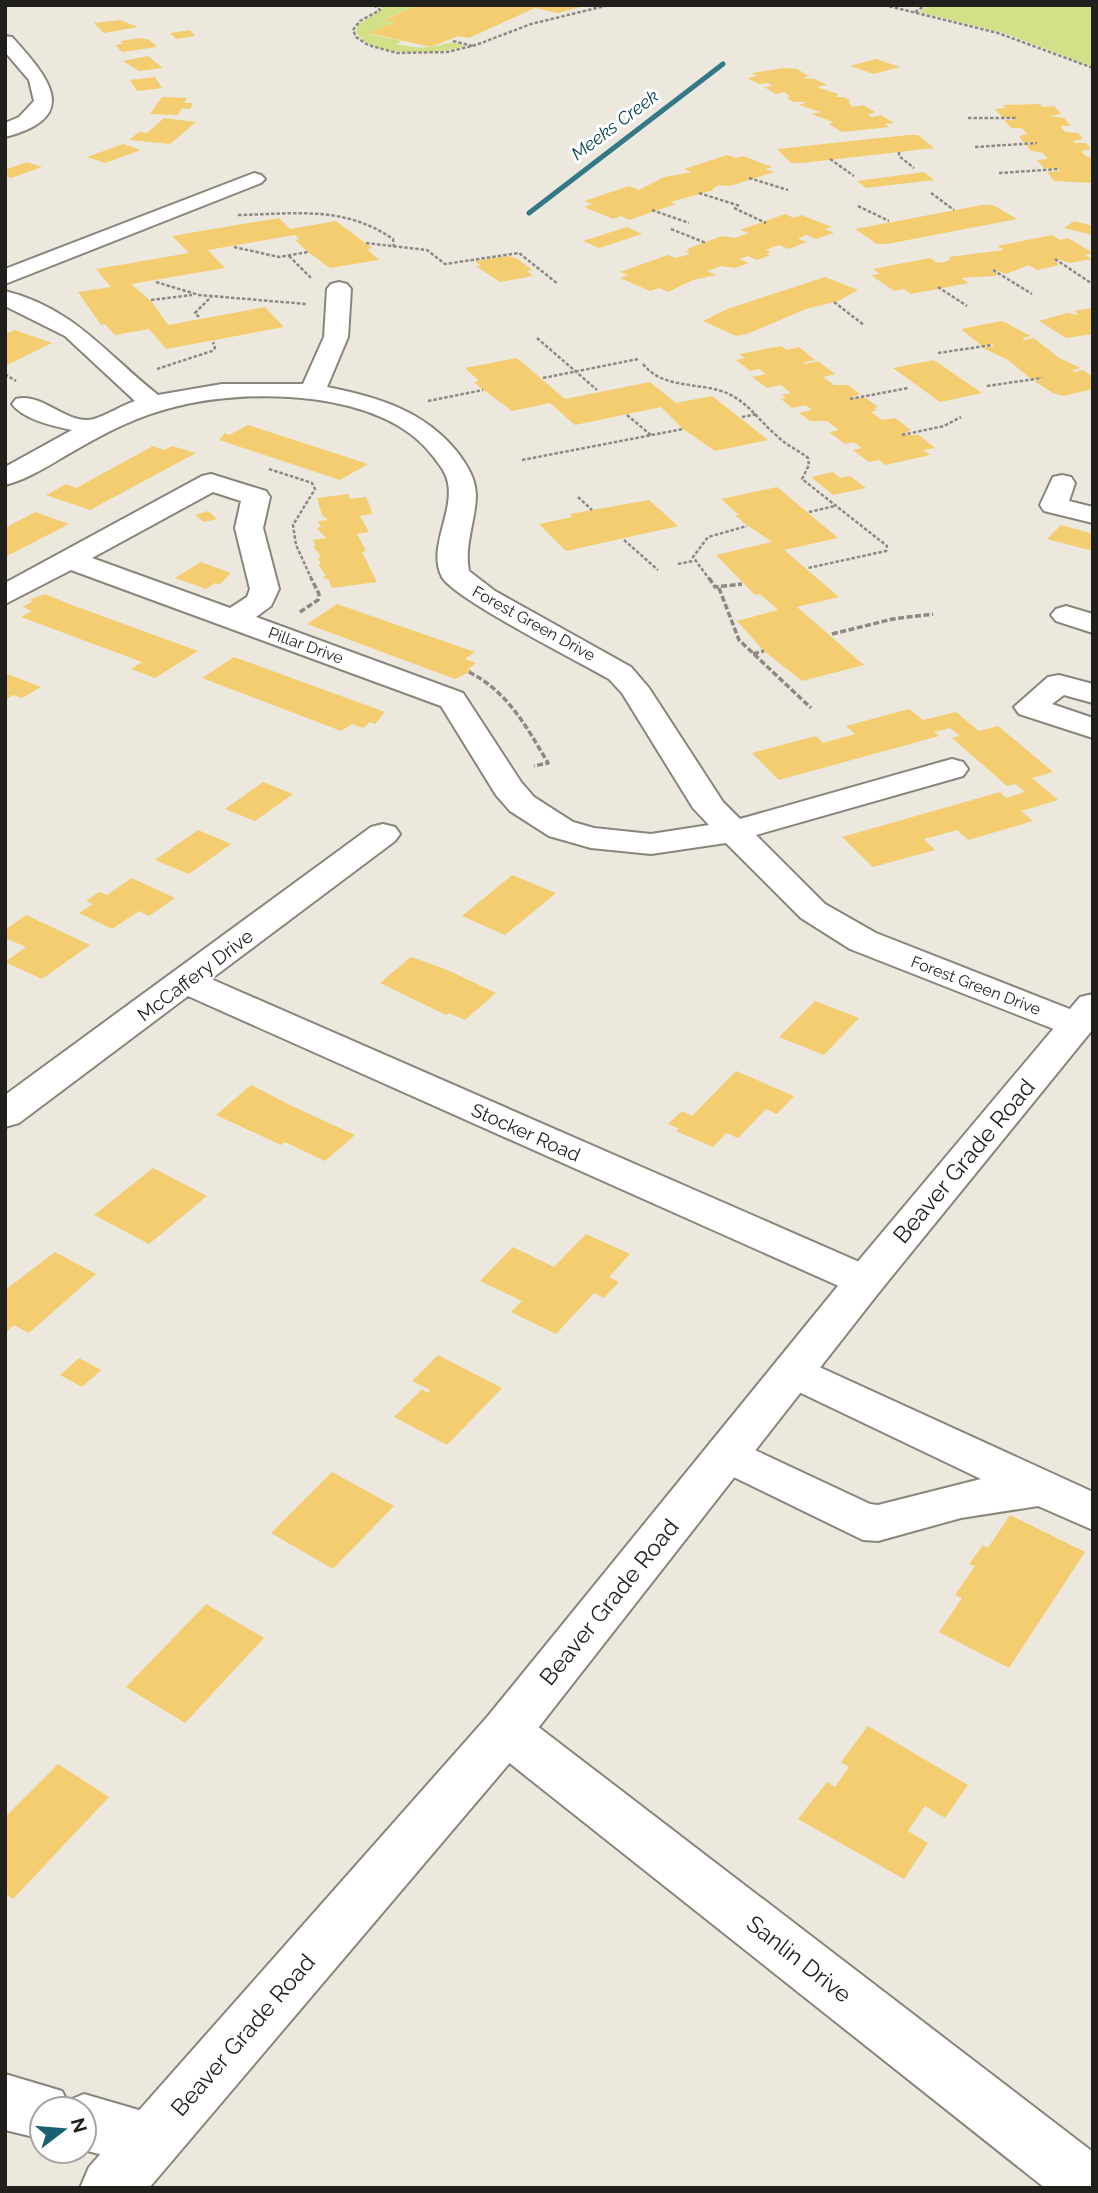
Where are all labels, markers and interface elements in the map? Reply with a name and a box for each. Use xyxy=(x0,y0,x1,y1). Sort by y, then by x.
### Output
water label: Meeks Creek xyxy=(567,85,663,164)
street label: Forest Green Drive xyxy=(469,582,599,665)
street label: Pillar Drive xyxy=(266,623,346,668)
street label: McCaffery Drive xyxy=(133,924,257,1026)
street label: Forest Green Drive xyxy=(908,952,1043,1019)
street label: Beaver Grade Road xyxy=(887,1073,1040,1248)
street label: Stocker Road xyxy=(468,1098,584,1166)
street label: Beaver Grade Road xyxy=(533,1513,684,1690)
street label: Sanlin Drive xyxy=(742,1909,857,2008)
street label: Beaver Grade Road xyxy=(165,1948,320,2121)
north arrow xyxy=(28,2095,98,2165)
text: N xyxy=(67,2115,92,2135)

